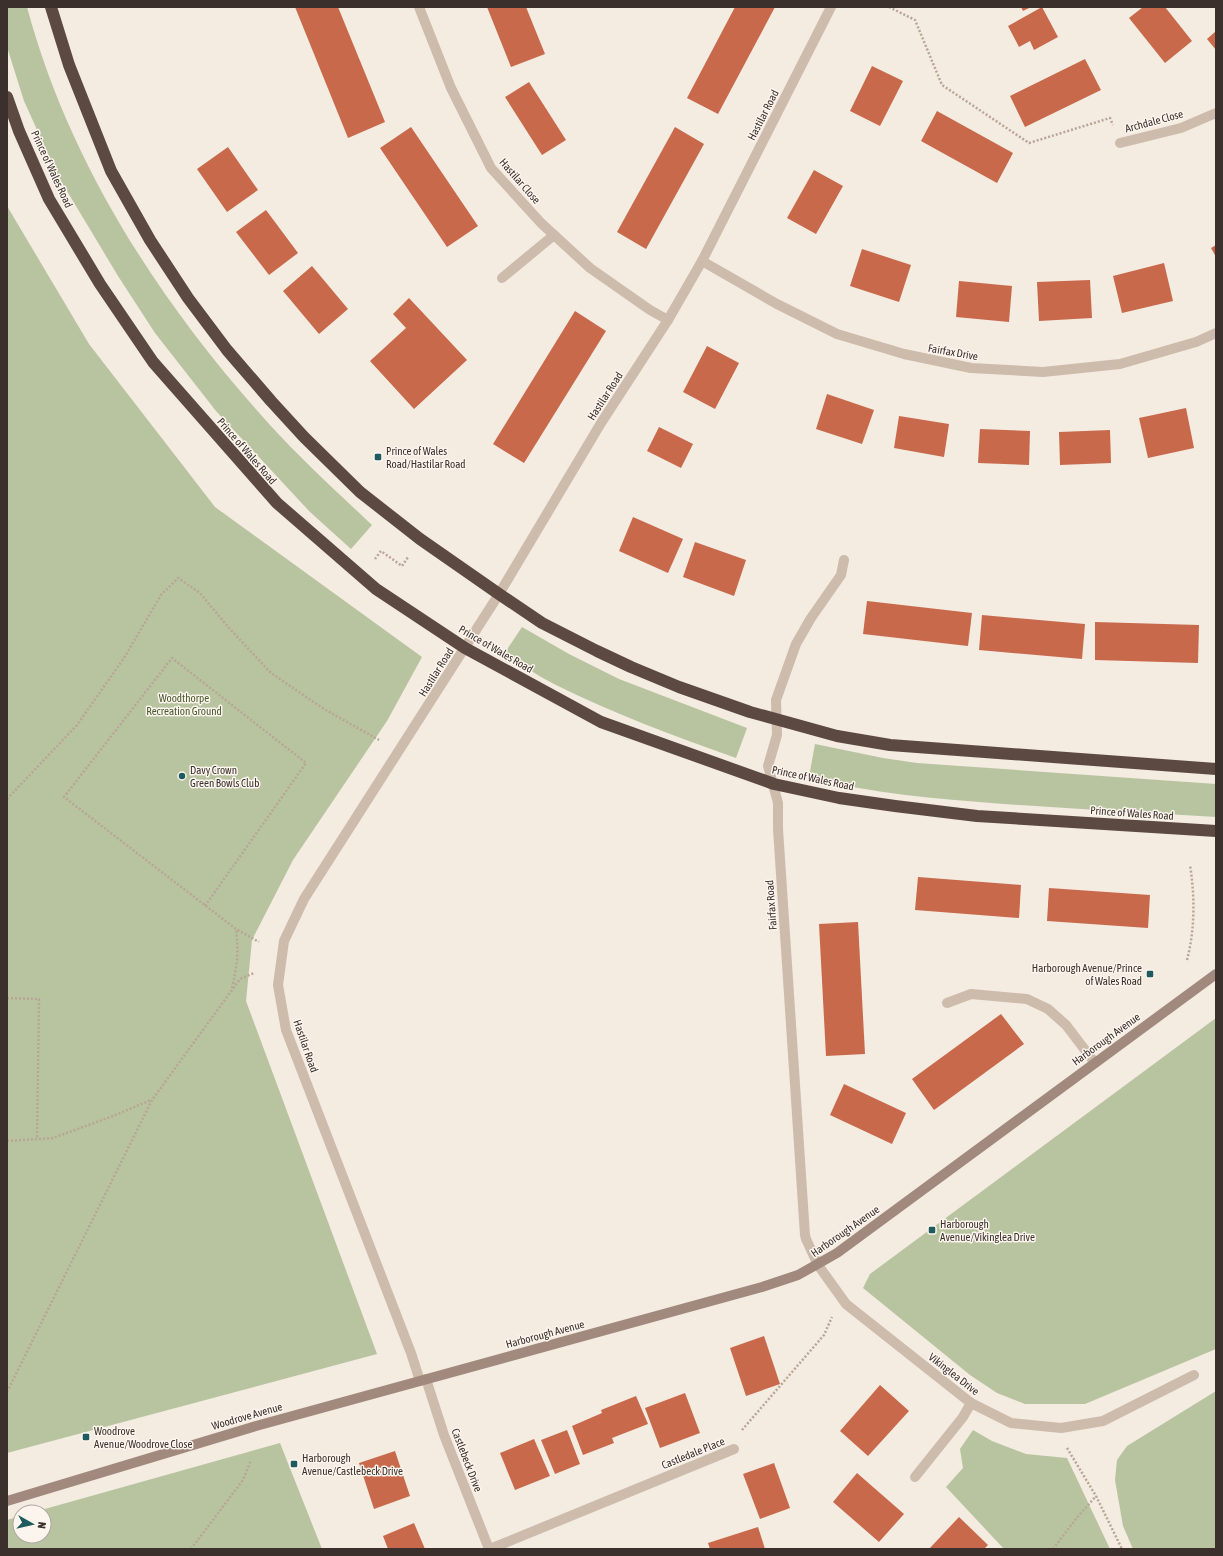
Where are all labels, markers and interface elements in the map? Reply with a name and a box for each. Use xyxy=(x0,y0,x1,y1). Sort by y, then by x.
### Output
street label: Hastilar Road xyxy=(745,88,781,142)
street label: Archdale Close xyxy=(1124,108,1184,134)
street label: Prince of Wales Road xyxy=(29,129,75,209)
street label: Hastilar Close xyxy=(497,156,543,206)
street label: Fairfax Drive xyxy=(927,342,979,362)
street label: Hastilar Road xyxy=(585,370,625,422)
street label: Prince of Wales Road xyxy=(215,415,279,487)
place label: Prince of Wales Road/Hastilar Road xyxy=(386,445,466,470)
marker: Prince of Wales Road/Hastilar Road xyxy=(373,452,383,462)
street label: Prince of Wales Road xyxy=(457,623,535,675)
street label: Hastilar Road xyxy=(416,646,456,698)
park label: Woodthorpe Recreation Ground xyxy=(146,692,222,717)
street label: Prince of Wales Road xyxy=(771,763,855,793)
place label: Davy Crown Green Bowls Club xyxy=(190,764,259,789)
marker: Davy Crown Green Bowls Club xyxy=(177,771,187,781)
street label: Prince of Wales Road xyxy=(1090,804,1174,822)
street label: Fairfax Road xyxy=(763,880,779,930)
place label: Harborough Avenue/Prince of Wales Road xyxy=(1032,962,1142,987)
marker: Harborough Avenue/Prince of Wales Road xyxy=(1145,969,1155,979)
street label: Harborough Avenue xyxy=(1070,1010,1142,1068)
street label: Hastilar Road xyxy=(291,1018,321,1074)
street label: Harborough Avenue xyxy=(808,1203,882,1259)
place label: Harborough Avenue/Vikinglea Drive xyxy=(940,1218,1035,1243)
marker: Harborough Avenue/Vikinglea Drive xyxy=(927,1225,937,1235)
street label: Harborough Avenue xyxy=(504,1318,586,1350)
street label: Vikinglea Drive xyxy=(926,1351,982,1397)
street label: Woodrove Avenue xyxy=(210,1400,284,1432)
place label: Woodrove Avenue/Woodrove Close xyxy=(94,1425,192,1450)
street label: Castlebeck Drive xyxy=(449,1427,485,1493)
marker: Woodrove Avenue/Woodrove Close xyxy=(81,1432,91,1442)
street label: Castledale Place xyxy=(660,1435,726,1471)
place label: Harborough Avenue/Castlebeck Drive xyxy=(302,1452,403,1477)
marker: Harborough Avenue/Castlebeck Drive xyxy=(289,1459,299,1469)
north arrow xyxy=(12,1504,52,1544)
text: N xyxy=(36,1521,48,1529)

